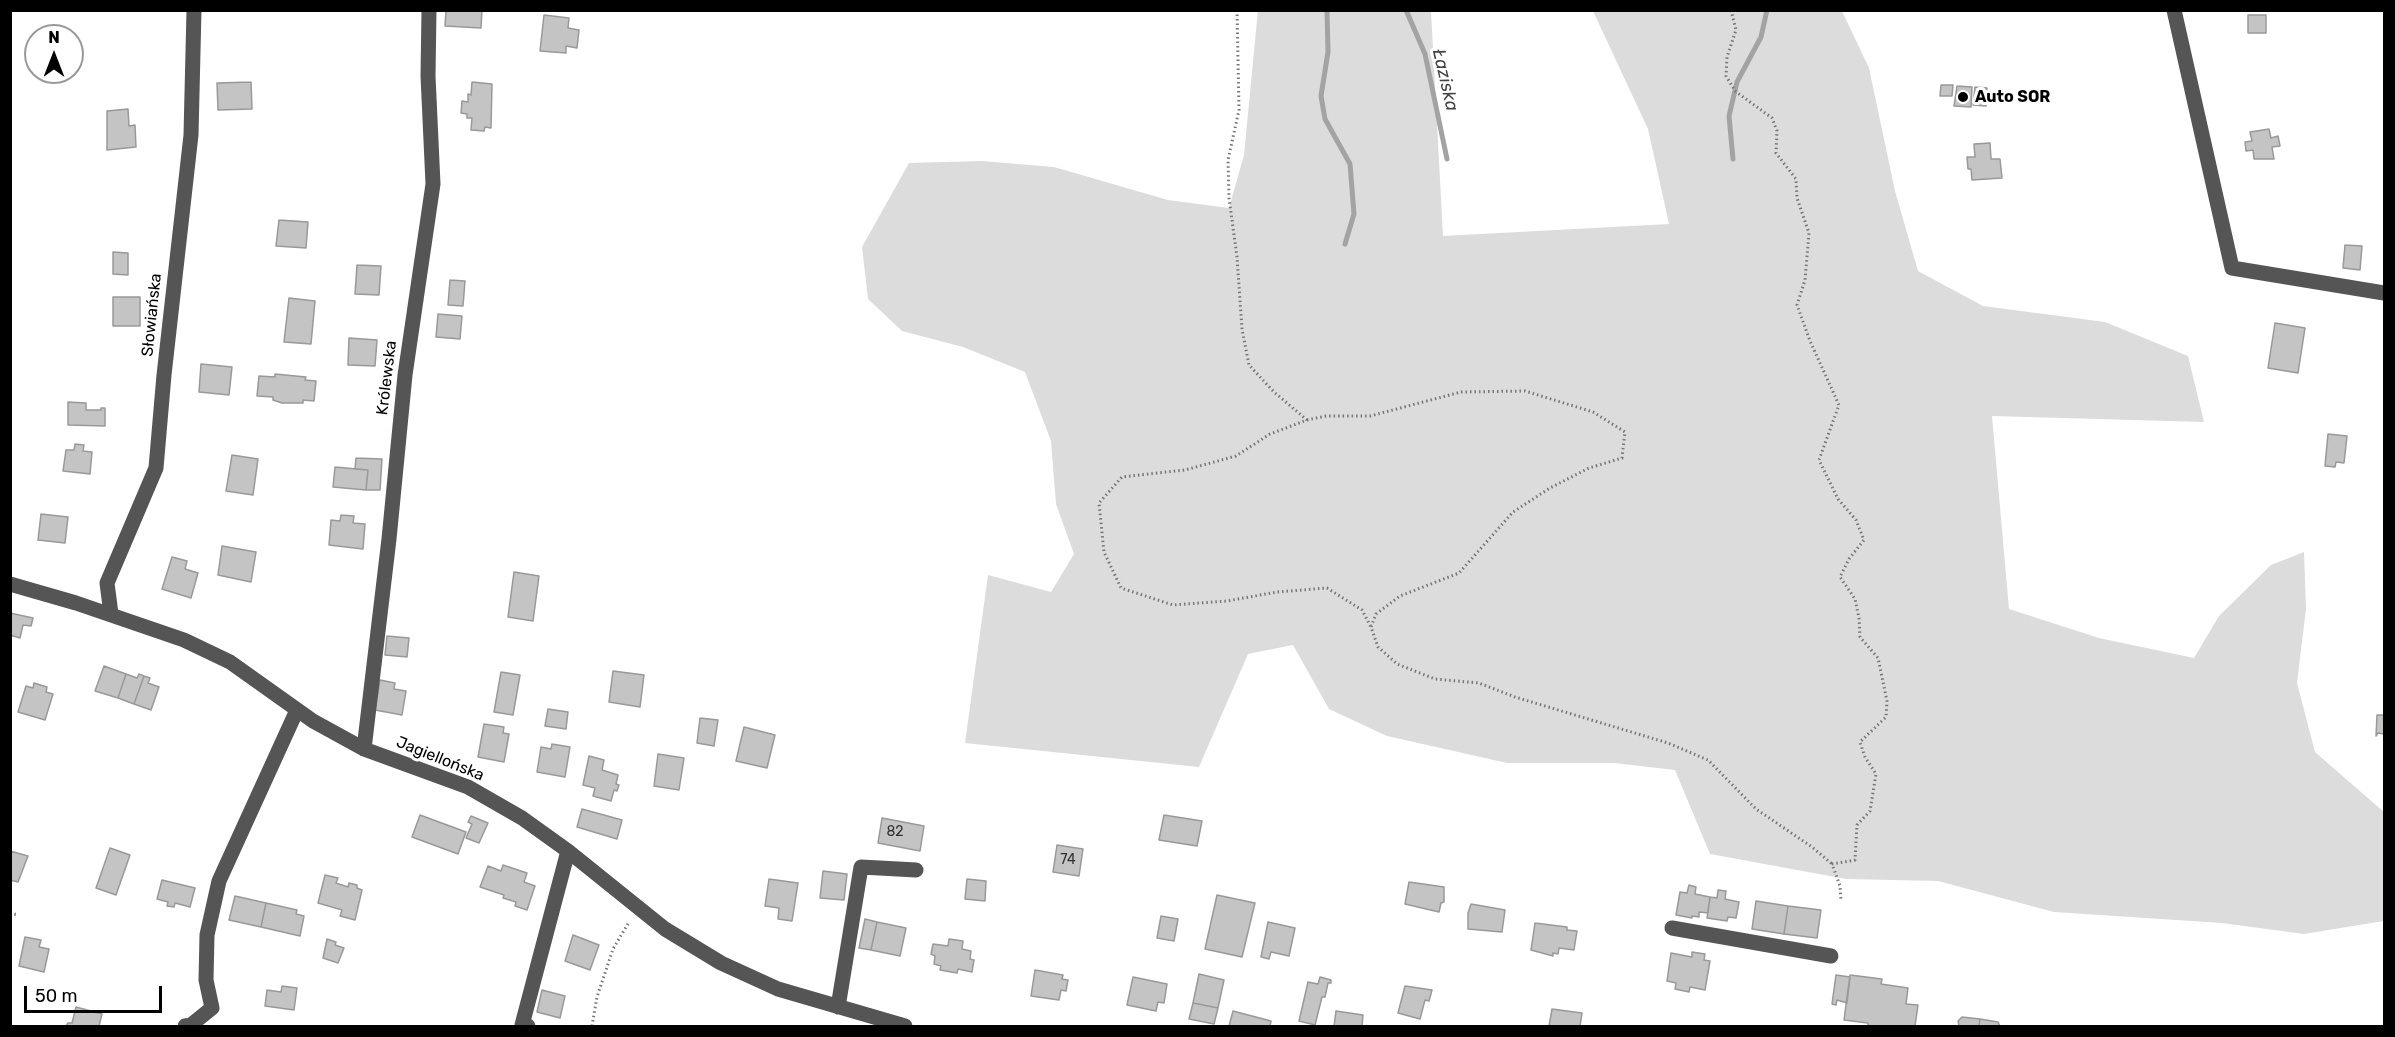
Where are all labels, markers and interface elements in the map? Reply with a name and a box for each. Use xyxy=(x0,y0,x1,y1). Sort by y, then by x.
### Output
north arrow xyxy=(24,24,84,84)
text: N xyxy=(48,28,60,47)
water label: Łaziska xyxy=(1427,47,1463,113)
place label: Auto SOR xyxy=(1975,87,2050,107)
marker: Auto SOR xyxy=(1956,90,1970,104)
street label: Słowiańska xyxy=(138,272,166,358)
street label: Królewska xyxy=(373,340,401,416)
street label: Jagiellońska xyxy=(393,733,487,785)
house number: 82 xyxy=(886,824,904,840)
house number: 74 xyxy=(1060,852,1076,868)
scale bar xyxy=(27,974,165,1012)
text: 50 m xyxy=(35,985,78,1007)

